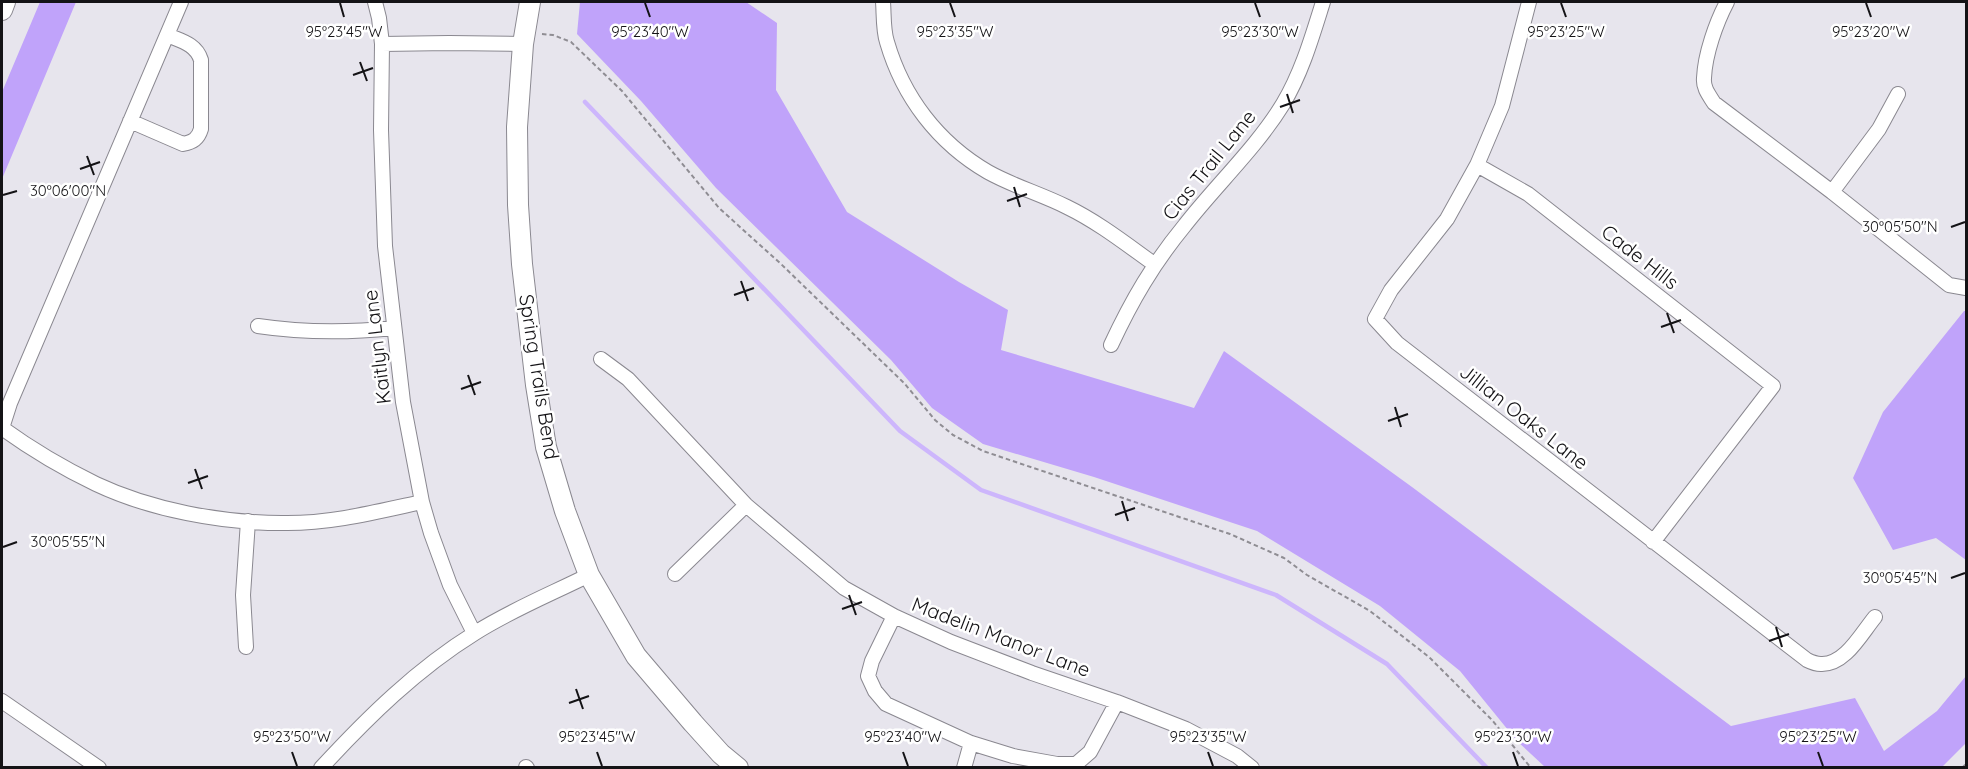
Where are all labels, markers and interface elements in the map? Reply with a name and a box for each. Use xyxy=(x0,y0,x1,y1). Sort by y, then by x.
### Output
text: 95°23'45"W xyxy=(305,22,383,41)
text: 95°23'40"W xyxy=(611,22,689,41)
text: 95°23'35"W xyxy=(917,22,994,41)
text: 95°23'30"W xyxy=(1221,22,1299,41)
text: 95°23'25"W xyxy=(1527,22,1605,41)
text: 95°23'20"W xyxy=(1832,22,1911,41)
street label: Cias Trail Lane xyxy=(1157,104,1261,225)
text: 30°06'00"N xyxy=(30,181,106,200)
text: 30°05'50"N xyxy=(1862,217,1938,236)
street label: Cade Hills xyxy=(1597,219,1684,295)
street label: Kaitlyn Lane xyxy=(357,288,396,406)
street label: Spring Trails Bend xyxy=(514,292,565,461)
street label: Jillian Oaks Lane xyxy=(1455,358,1594,475)
text: 30°05'55"N xyxy=(31,532,105,551)
text: 30°05'45"N xyxy=(1863,568,1937,587)
street label: Madelin Manor Lane xyxy=(908,591,1094,682)
text: 95°23'50"W xyxy=(253,727,331,746)
text: 95°23'45"W xyxy=(558,727,636,746)
text: 95°23'40"W xyxy=(864,727,942,746)
text: 95°23'35"W xyxy=(1170,727,1247,746)
text: 95°23'30"W xyxy=(1474,727,1552,746)
text: 95°23'25"W xyxy=(1779,727,1857,746)

